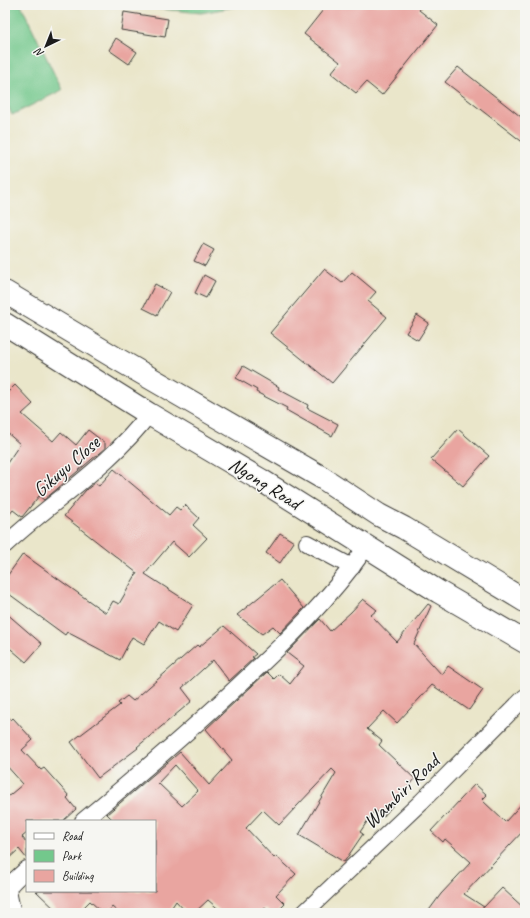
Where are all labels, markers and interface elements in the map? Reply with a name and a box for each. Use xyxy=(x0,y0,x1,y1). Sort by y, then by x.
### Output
north arrow xyxy=(26,26,66,66)
text: N xyxy=(30,44,46,61)
street label: Gikuyu Close xyxy=(28,430,106,502)
street label: Ngong Road xyxy=(224,452,308,517)
street label: Wambiri Road xyxy=(358,747,447,834)
legend xyxy=(26,820,156,892)
text: Road xyxy=(62,828,84,844)
text: Park xyxy=(62,848,83,864)
text: Building xyxy=(62,868,94,884)

